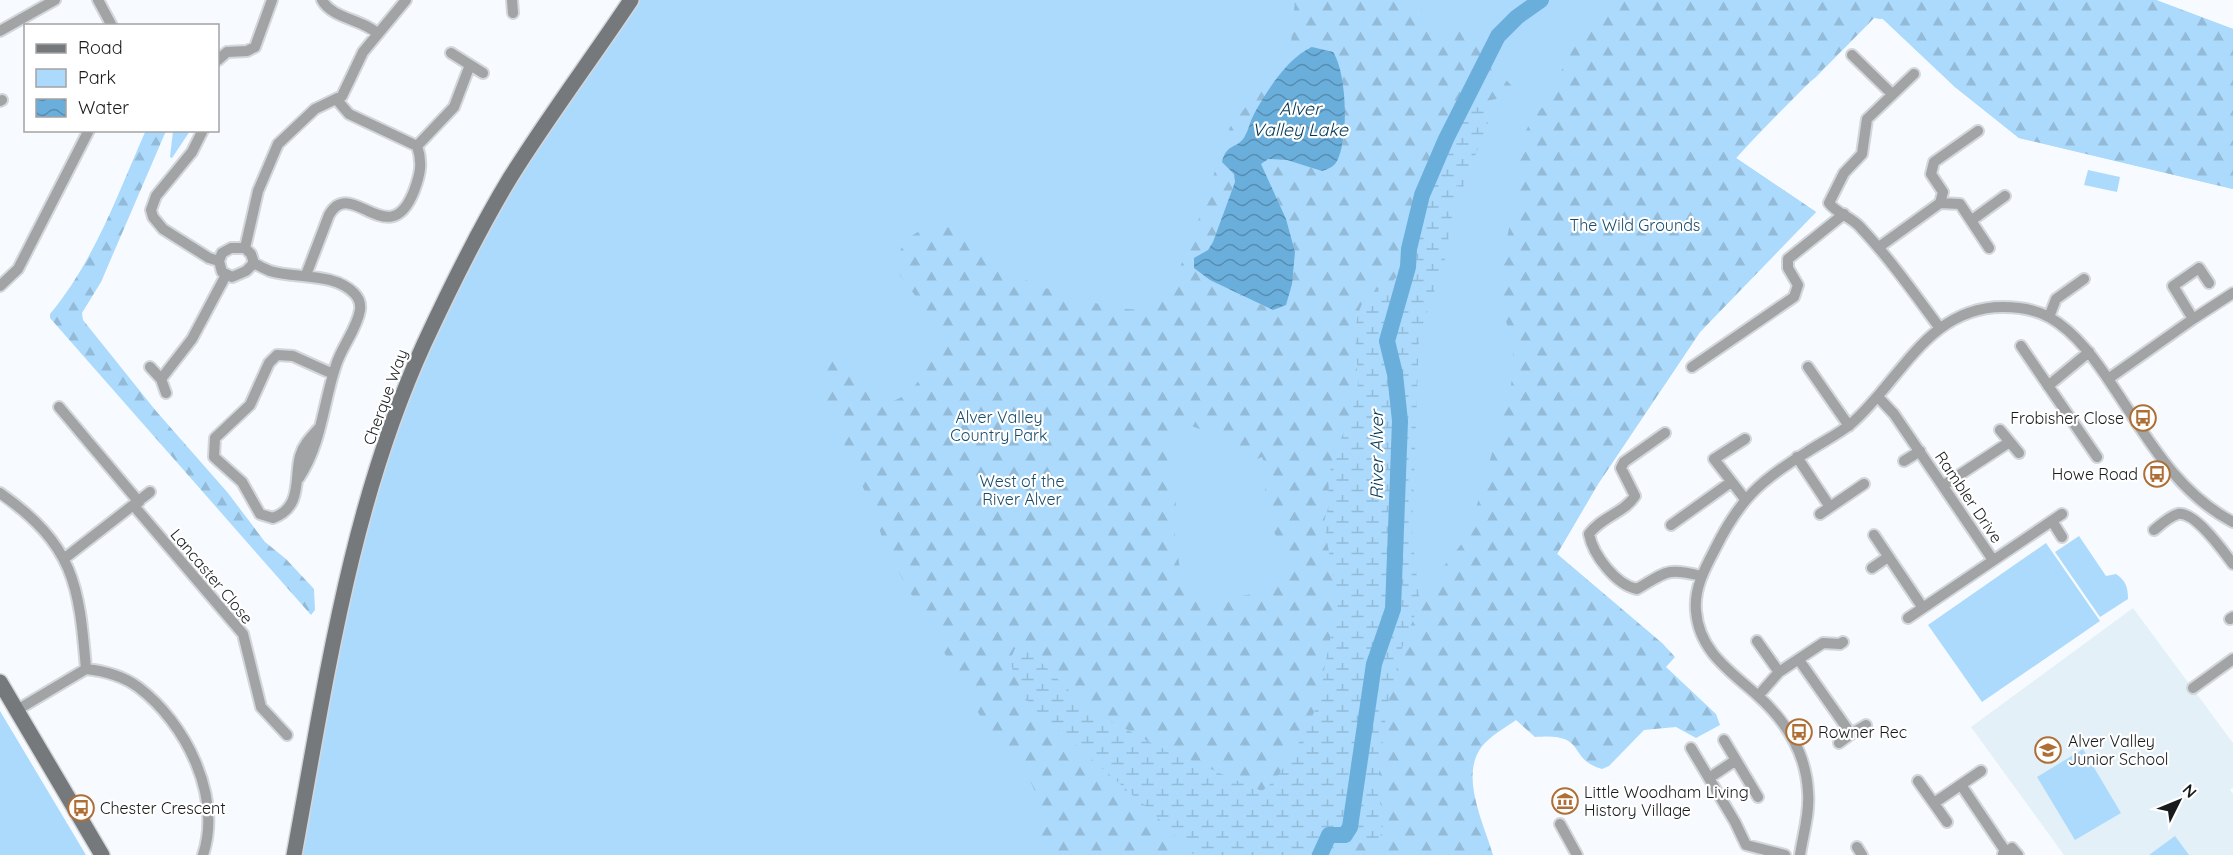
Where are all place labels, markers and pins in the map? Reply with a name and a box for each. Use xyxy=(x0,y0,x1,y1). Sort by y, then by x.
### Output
bus stop icon: Frobisher Close xyxy=(2128,403,2158,433)
place label: Frobisher Close xyxy=(2010,408,2124,428)
bus stop icon: Howe Road xyxy=(2142,459,2172,489)
place label: Howe Road xyxy=(2052,464,2138,484)
bus stop icon: Rowner Rec xyxy=(1784,717,1814,747)
place label: Rowner Rec xyxy=(1818,722,1907,742)
place label: Alver Valley Junior School xyxy=(2068,731,2169,769)
school or university icon: Alver Valley Junior School xyxy=(2033,735,2063,765)
place label: Little Woodham Living History Village xyxy=(1584,782,1749,820)
museum icon: Little Woodham Living History Village xyxy=(1550,786,1580,816)
bus stop icon: Chester Crescent xyxy=(66,793,96,823)
place label: Chester Crescent xyxy=(100,798,226,818)

